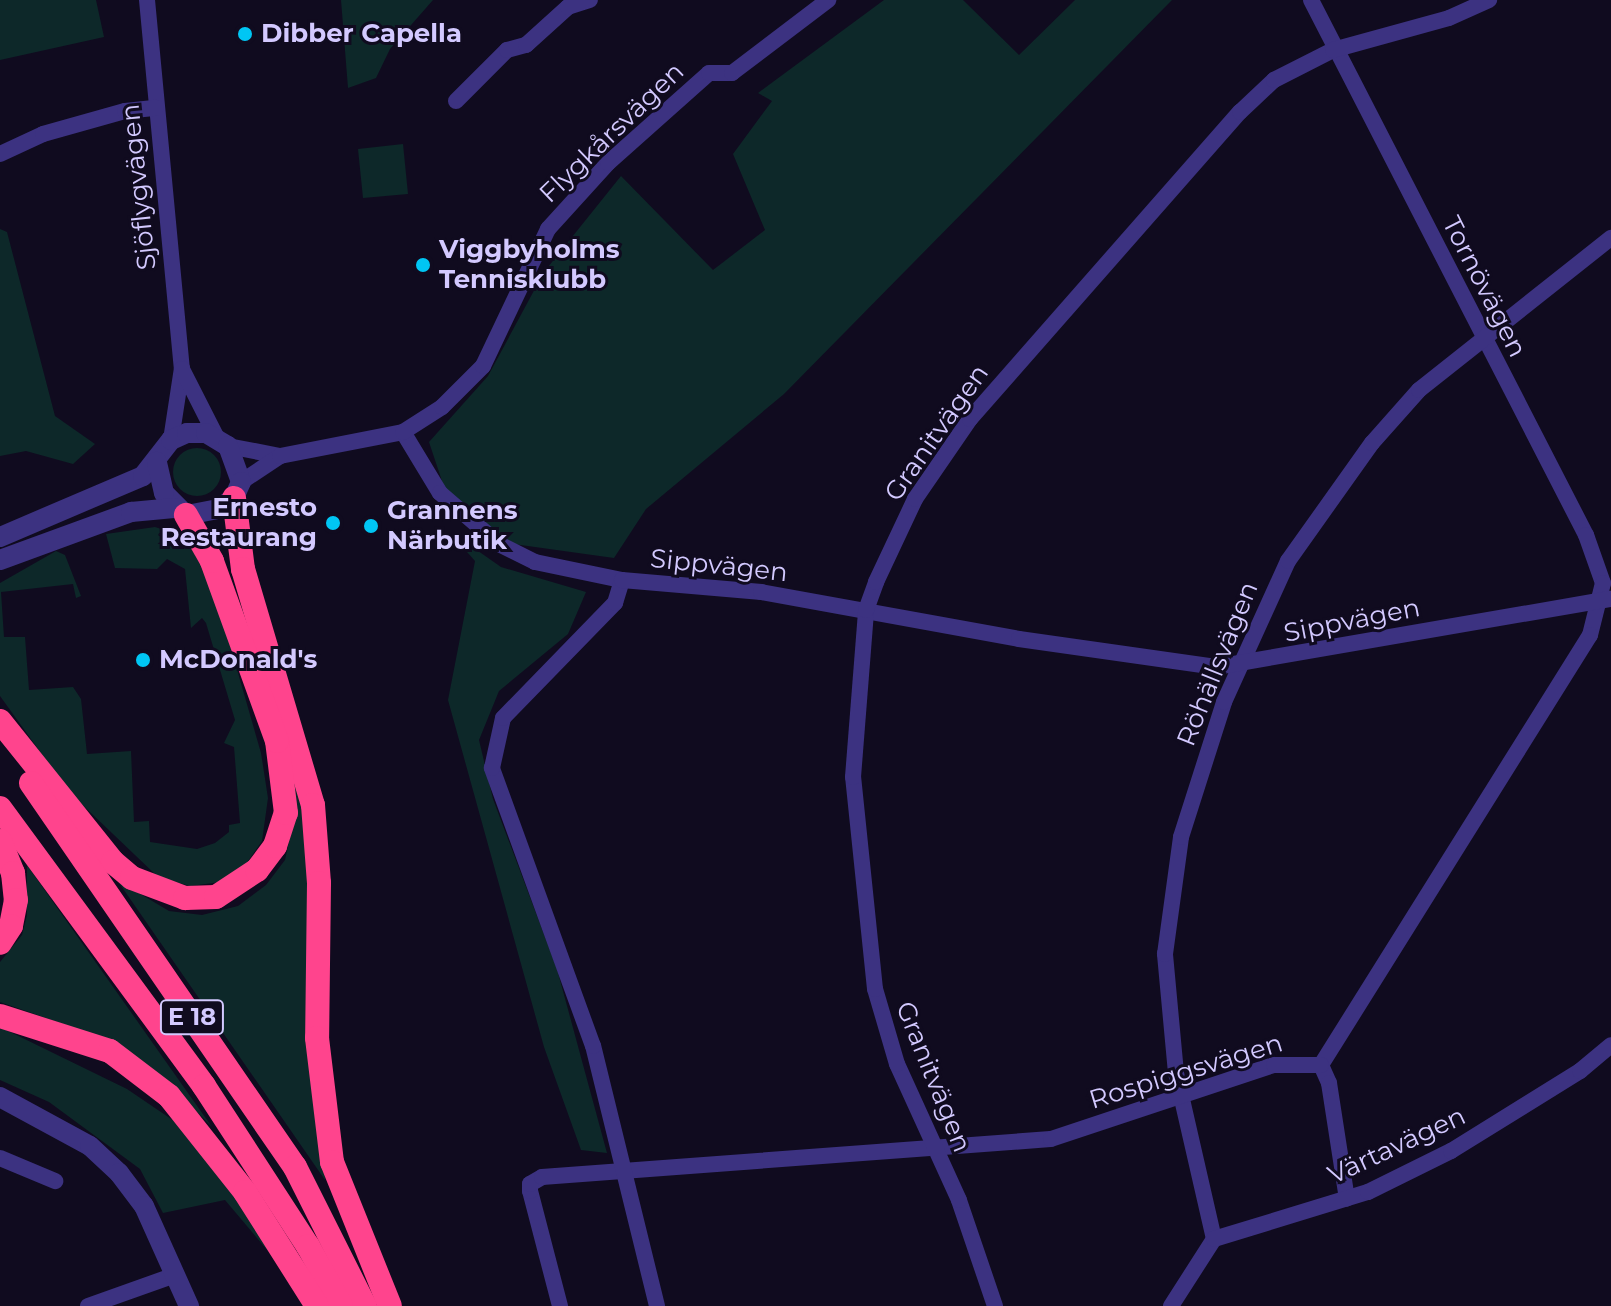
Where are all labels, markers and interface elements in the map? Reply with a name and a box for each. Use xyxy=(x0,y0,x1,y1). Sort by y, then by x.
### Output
place label: Dibber Capella xyxy=(261,18,462,50)
marker: Dibber Capella xyxy=(236,25,254,43)
street label: Flygkårsvägen xyxy=(533,56,691,210)
street label: Sjöflygvägen xyxy=(115,102,163,272)
street label: Tornövägen xyxy=(1435,212,1533,362)
place label: Viggbyholms Tennisklubb xyxy=(439,234,620,296)
marker: Viggbyholms Tennisklubb xyxy=(414,256,432,274)
street label: Granitvägen xyxy=(878,359,996,507)
place label: Ernesto Restaurang xyxy=(160,492,317,554)
place label: Grannens Närbutik xyxy=(387,495,517,556)
marker: Ernesto Restaurang xyxy=(324,514,342,532)
marker: Grannens Närbutik xyxy=(362,517,380,535)
street label: Sippvägen xyxy=(649,543,789,589)
street label: Röhällsvägen xyxy=(1171,577,1265,751)
street label: Sippvägen xyxy=(1281,593,1423,649)
place label: McDonald's xyxy=(159,644,317,676)
marker: McDonald's xyxy=(134,651,152,669)
road number: E 18 xyxy=(158,997,226,1037)
street label: Granitvägen xyxy=(889,997,977,1157)
street label: Rospiggsvägen xyxy=(1086,1028,1286,1116)
street label: Värtavägen xyxy=(1323,1101,1471,1191)

